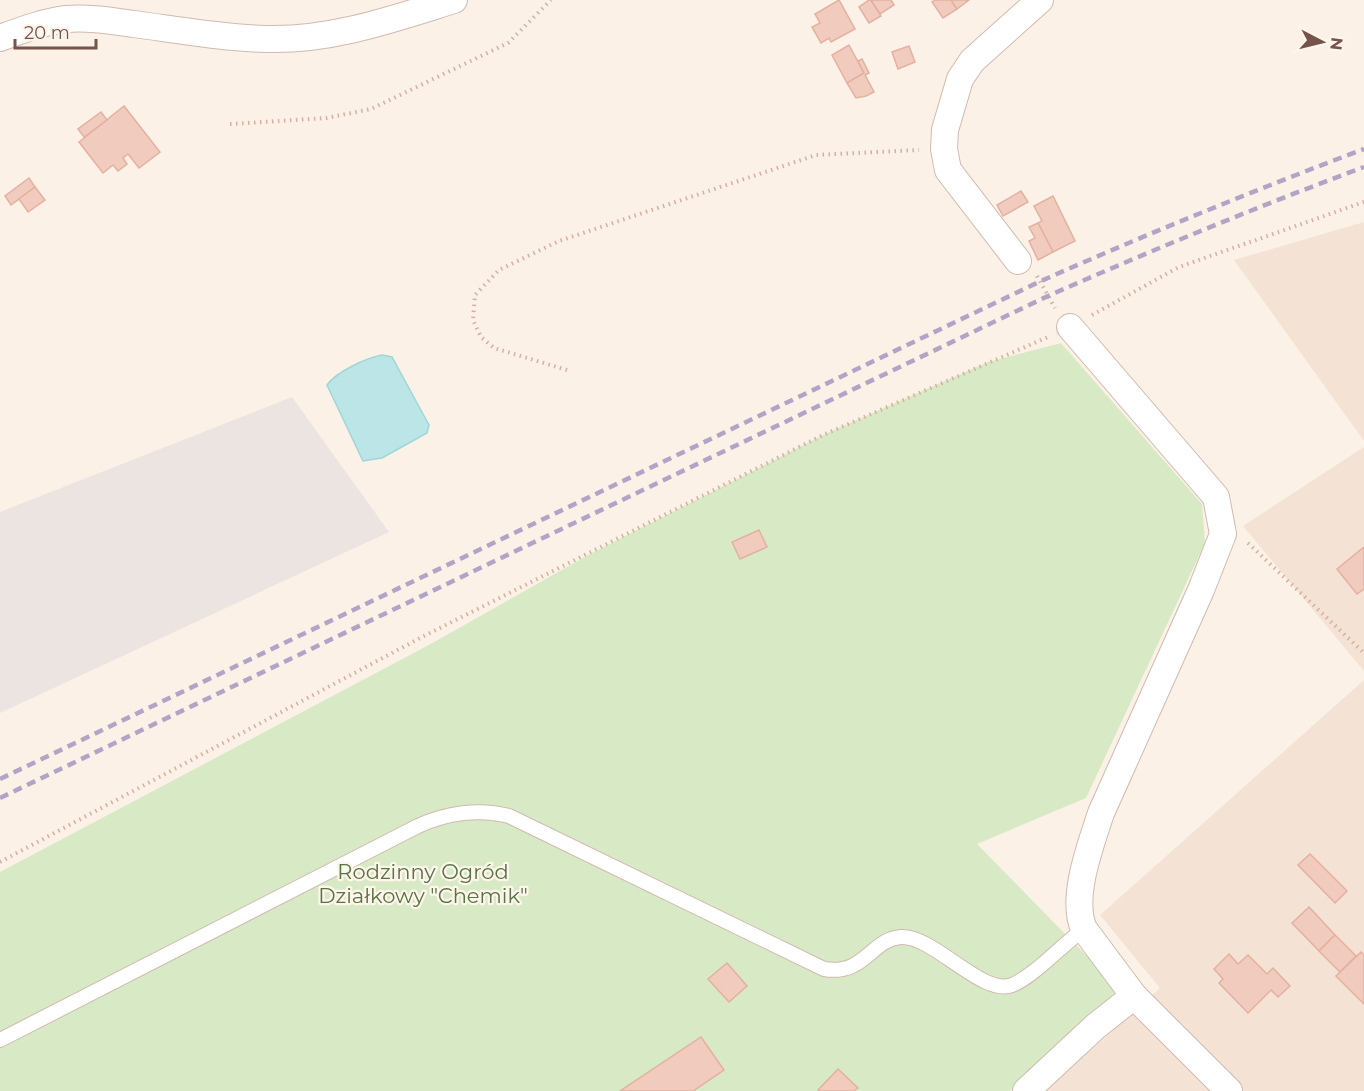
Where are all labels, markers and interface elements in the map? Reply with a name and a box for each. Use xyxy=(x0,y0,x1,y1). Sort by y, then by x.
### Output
scale bar xyxy=(15,12,96,50)
north arrow xyxy=(1292,12,1352,72)
text: 20 m xyxy=(24,22,70,44)
text: N xyxy=(1326,36,1347,51)
park label: Rodzinny Ogród Działkowy "Chemik" xyxy=(318,859,528,908)

